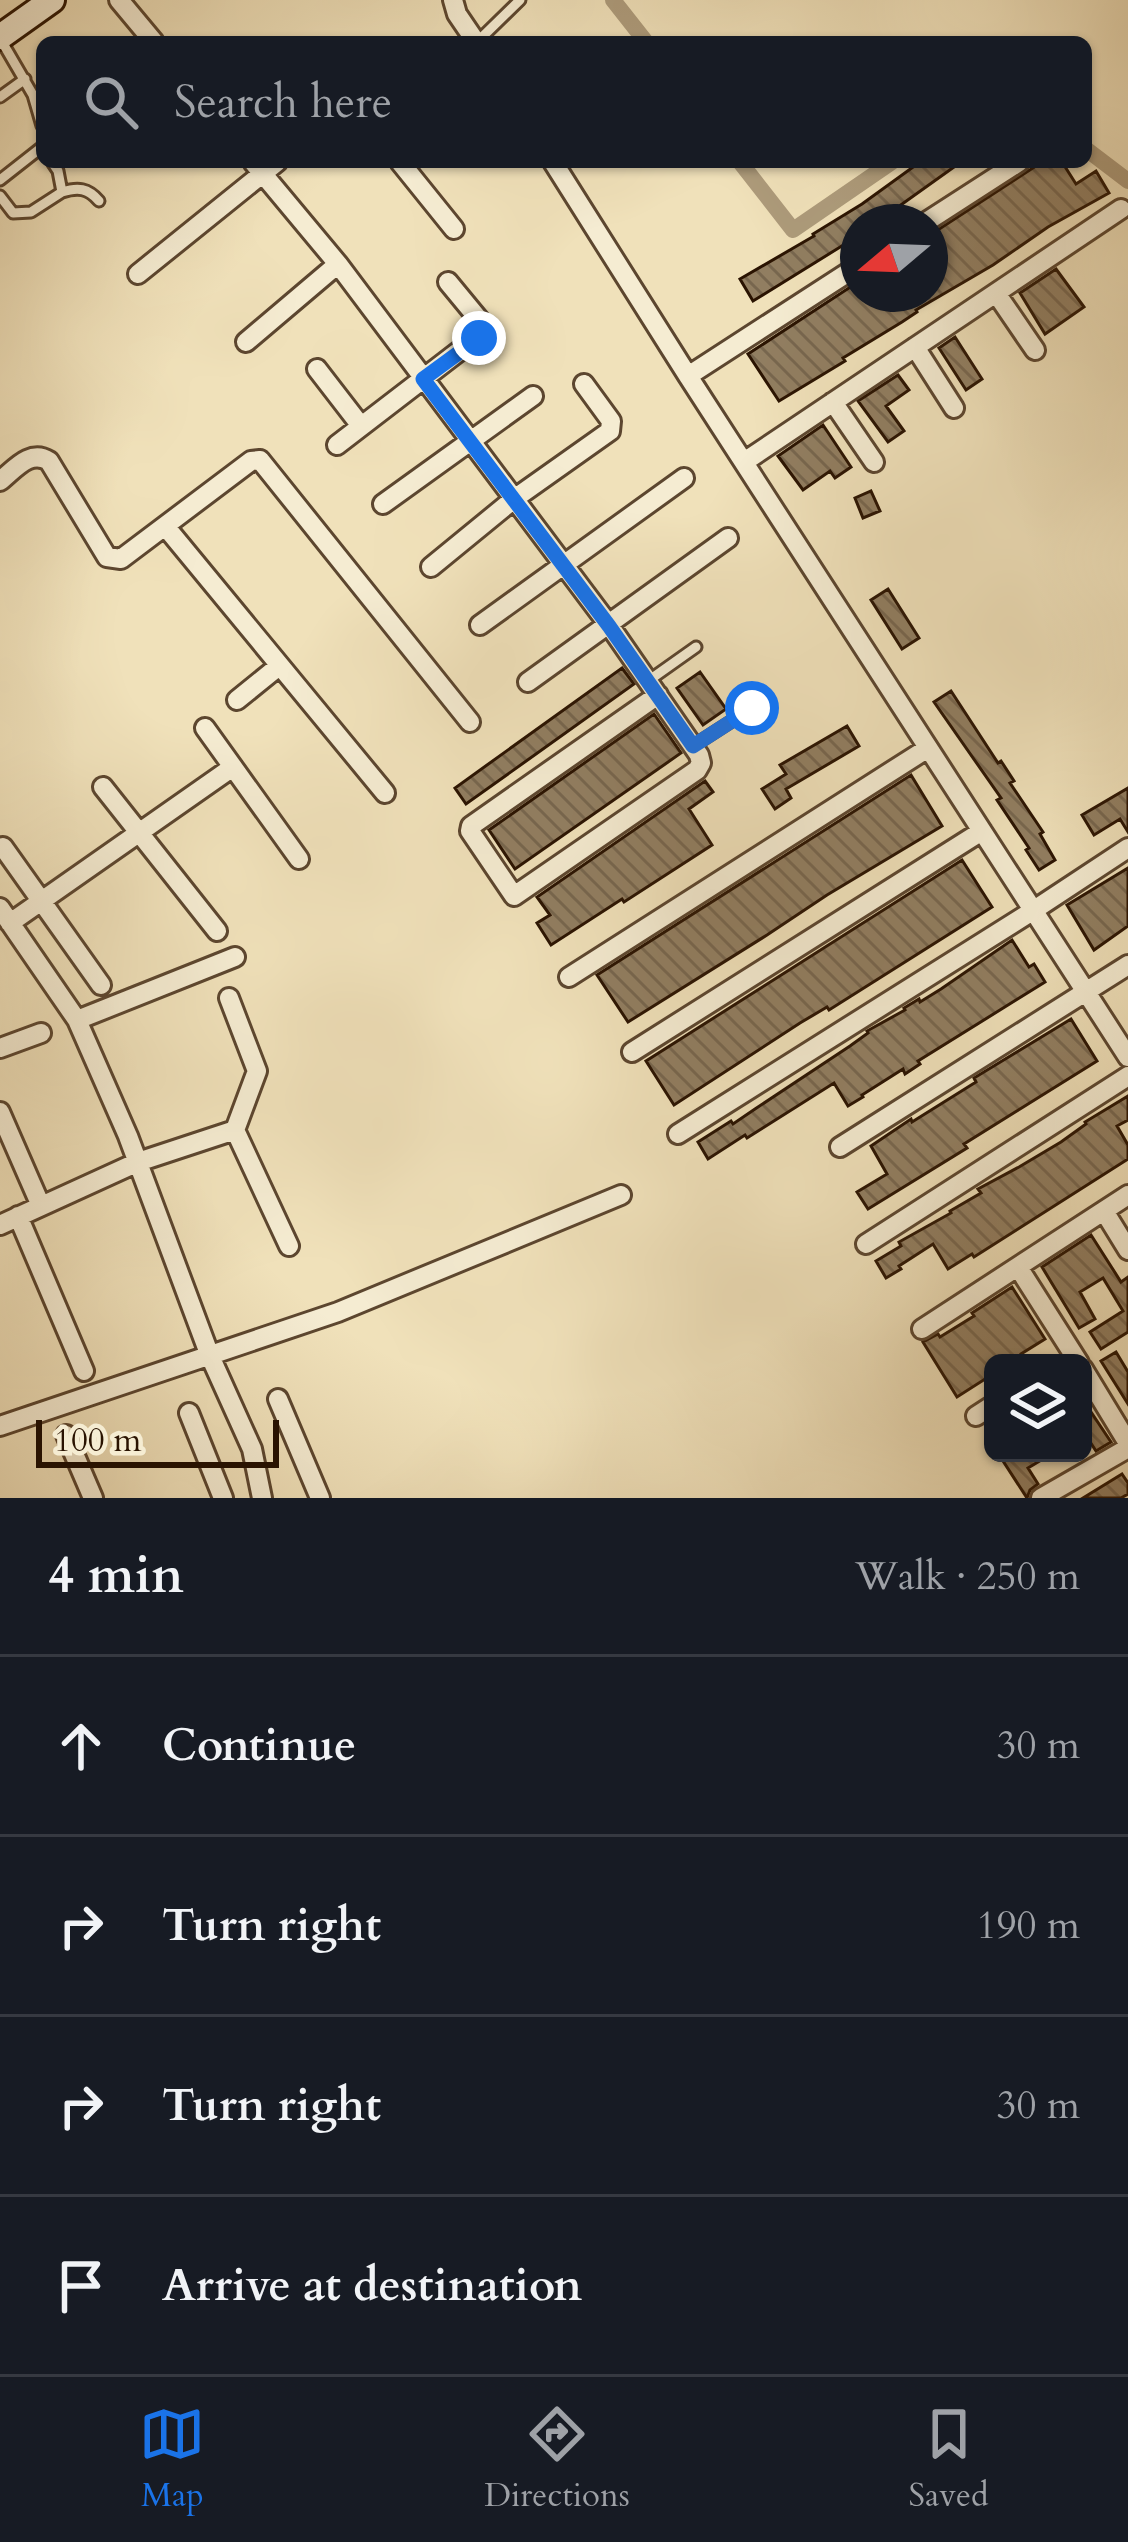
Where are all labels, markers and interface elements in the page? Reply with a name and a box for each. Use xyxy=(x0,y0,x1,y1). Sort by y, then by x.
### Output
search box xyxy=(36,36,1092,168)
icon: search xyxy=(78,69,144,135)
text: Search here xyxy=(174,72,392,133)
north arrow xyxy=(840,204,948,312)
route end xyxy=(452,311,506,365)
route start xyxy=(725,681,779,735)
map controls xyxy=(984,1354,1092,1462)
button: layers xyxy=(984,1354,1092,1462)
scale bar xyxy=(36,1414,279,1467)
text: 100 m xyxy=(54,1418,141,1463)
text: 4 min xyxy=(48,1541,184,1611)
text: Walk · 250 m xyxy=(855,1550,1080,1603)
icon: ahead xyxy=(48,1713,114,1779)
text: Continue xyxy=(162,1715,356,1776)
text: 30 m xyxy=(997,1719,1080,1772)
icon: right xyxy=(48,1893,114,1959)
text: Turn right xyxy=(162,1895,381,1956)
text: 190 m xyxy=(977,1899,1080,1952)
icon: right xyxy=(48,2073,114,2139)
text: Turn right xyxy=(162,2075,381,2136)
text: 30 m xyxy=(997,2079,1080,2132)
icon: arrive xyxy=(48,2253,114,2319)
text: Arrive at destination xyxy=(162,2255,582,2316)
tab: Map xyxy=(139,2401,205,2518)
tab: Directions xyxy=(484,2401,630,2518)
tab: Saved xyxy=(909,2401,989,2518)

